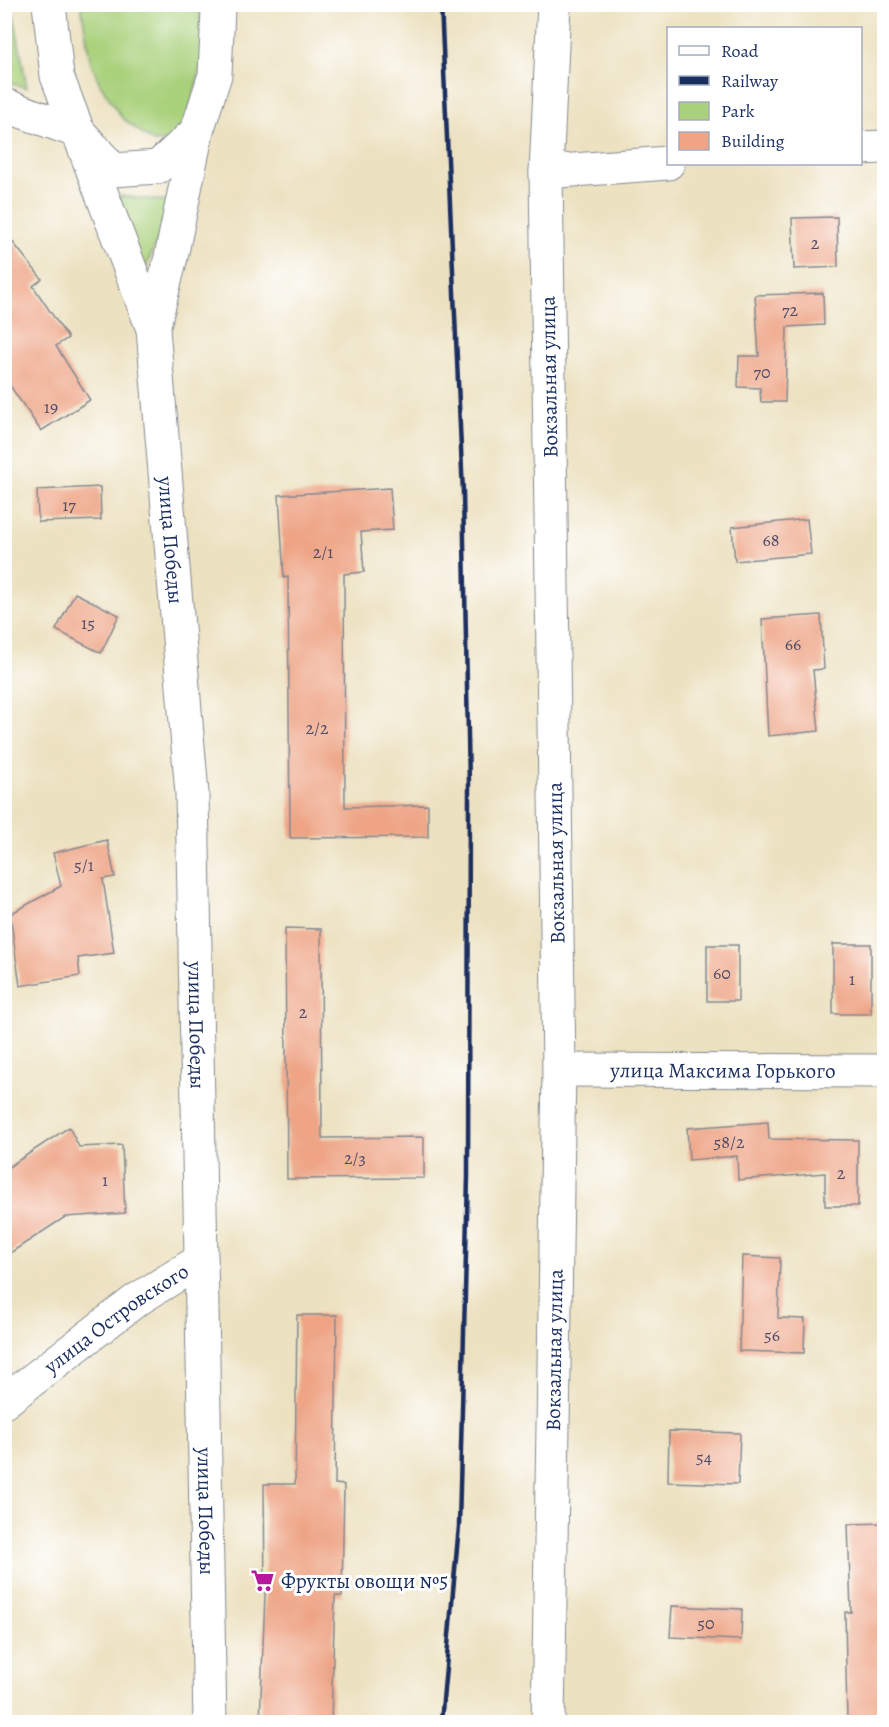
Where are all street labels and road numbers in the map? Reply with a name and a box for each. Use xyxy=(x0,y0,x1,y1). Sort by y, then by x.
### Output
street label: Вокзальная улица xyxy=(534,295,564,458)
street label: улица Победы xyxy=(151,474,190,605)
street label: Вокзальная улица xyxy=(541,781,571,944)
street label: улица Победы xyxy=(181,960,212,1089)
street label: улица Максима Горького xyxy=(609,1056,836,1085)
street label: улица Островского xyxy=(37,1257,194,1381)
street label: Вокзальная улица xyxy=(539,1268,570,1431)
street label: улица Победы xyxy=(191,1446,221,1575)

